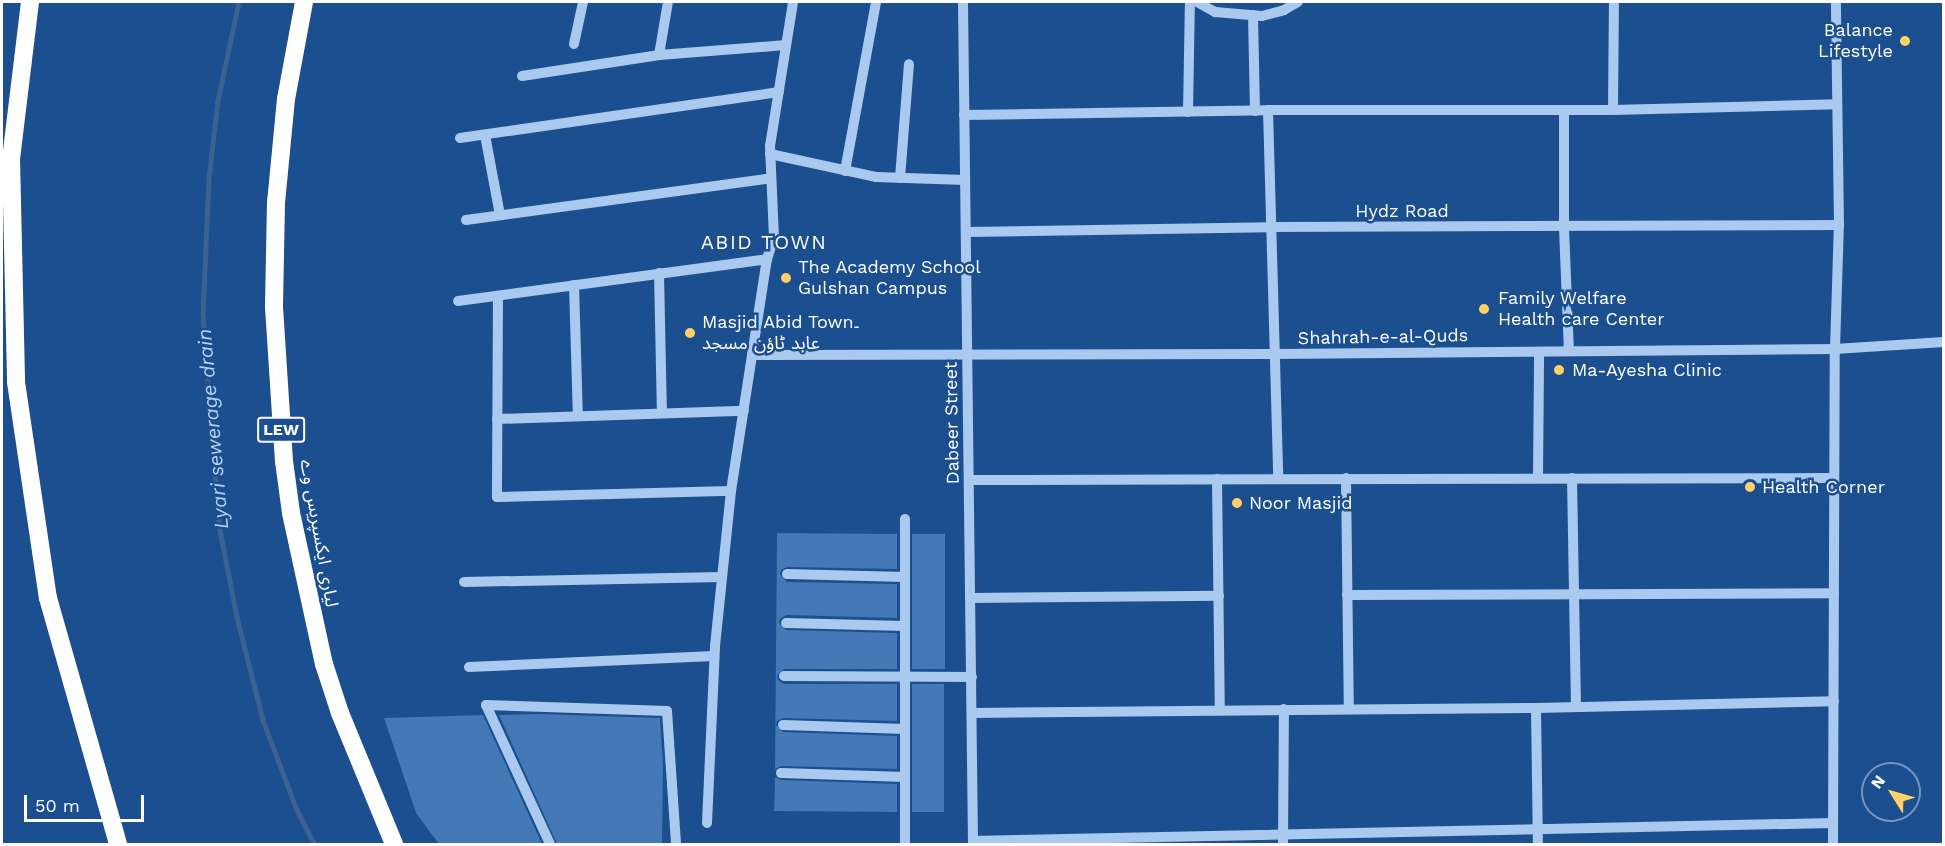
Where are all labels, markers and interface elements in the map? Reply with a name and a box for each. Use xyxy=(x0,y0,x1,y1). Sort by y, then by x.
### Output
place label: Balance Lifestyle xyxy=(1818,20,1893,63)
marker: Balance Lifestyle xyxy=(1898,34,1912,48)
street label: Hydz Road xyxy=(1355,200,1449,222)
district label: ABID TOWN xyxy=(700,230,828,254)
place label: The Academy School Gulshan Campus xyxy=(798,257,982,300)
marker: The Academy School Gulshan Campus xyxy=(779,271,793,285)
place label: Family Welfare Health care Center xyxy=(1498,288,1664,330)
marker: Family Welfare Health care Center xyxy=(1475,300,1493,318)
place label: Masjid Abid Town۔ عابد ٹاؤن مسجد xyxy=(702,312,860,354)
street label: Shahrah-e-al-Quds xyxy=(1298,325,1468,349)
marker: Masjid Abid Town۔ عابد ٹاؤن مسجد xyxy=(683,326,697,340)
water label: Lyari sewerage drain xyxy=(192,328,234,530)
place label: Ma-Ayesha Clinic xyxy=(1572,359,1722,381)
street label: Dabeer Street xyxy=(940,361,964,485)
marker: Ma-Ayesha Clinic xyxy=(1550,361,1568,379)
road number: LEW xyxy=(257,417,305,443)
street label: لیاری ایکسپریس وے xyxy=(295,457,343,609)
place label: Health Corner xyxy=(1762,476,1885,498)
marker: Health Corner xyxy=(1743,480,1757,494)
place label: Noor Masjid xyxy=(1249,492,1353,514)
marker: Noor Masjid xyxy=(1230,496,1244,510)
north arrow xyxy=(1861,762,1921,822)
text: N xyxy=(1867,772,1889,793)
scale bar xyxy=(27,783,147,821)
text: 50 m xyxy=(35,795,80,816)

